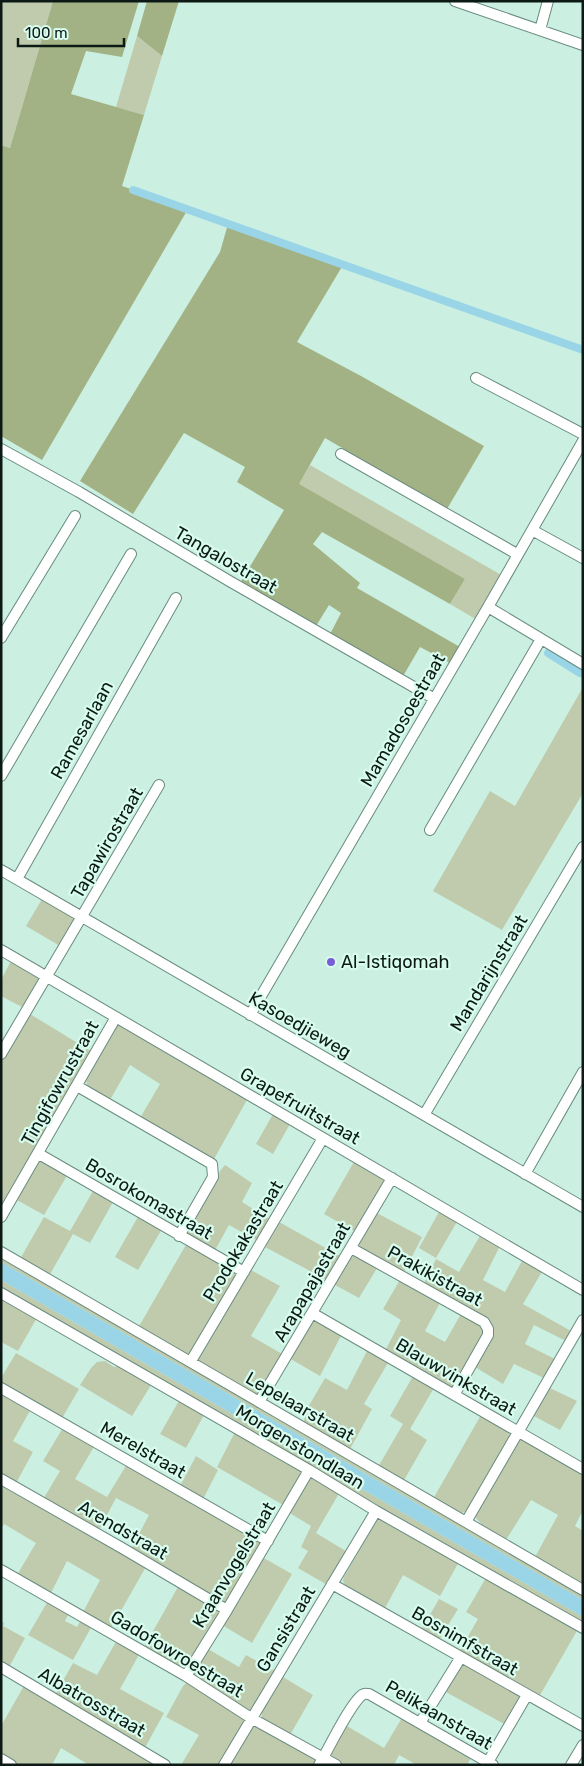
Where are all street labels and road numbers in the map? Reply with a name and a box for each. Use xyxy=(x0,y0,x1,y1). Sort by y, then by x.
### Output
street label: Tangalostraat xyxy=(171,522,281,598)
street label: Mamadosoestraat xyxy=(356,649,450,791)
street label: Ramesarlaan xyxy=(46,677,118,783)
street label: Tapawirostraat xyxy=(66,783,148,903)
street label: Mandarijnstraat xyxy=(446,911,532,1035)
street label: Kasoedjieweg xyxy=(245,987,355,1063)
street label: Tingifowrustraat xyxy=(17,1017,103,1149)
street label: Grapefruitstraat xyxy=(236,1063,364,1149)
street label: Bosrokomastraat xyxy=(81,1154,217,1244)
street label: Prodokakastraat xyxy=(198,1176,288,1306)
street label: Arapapajastraat xyxy=(269,1218,355,1346)
street label: Prakikistraat xyxy=(384,1241,486,1311)
street label: Blauwvinkstraat xyxy=(392,1334,520,1420)
street label: Lepelaarstraat xyxy=(242,1367,358,1447)
street label: Morgenstondlaan xyxy=(232,1400,368,1494)
street label: Merelstraat xyxy=(96,1417,190,1483)
street label: Arendstraat xyxy=(74,1495,172,1565)
street label: Kraanvogelstraat xyxy=(188,1498,280,1632)
street label: Gansistraat xyxy=(252,1582,320,1676)
street label: Bosnimfstraat xyxy=(408,1602,522,1680)
street label: Gadofowroestraat xyxy=(107,1606,247,1702)
street label: Albatrosstraat xyxy=(35,1662,149,1742)
street label: Pelikaanstraat xyxy=(382,1676,496,1754)

